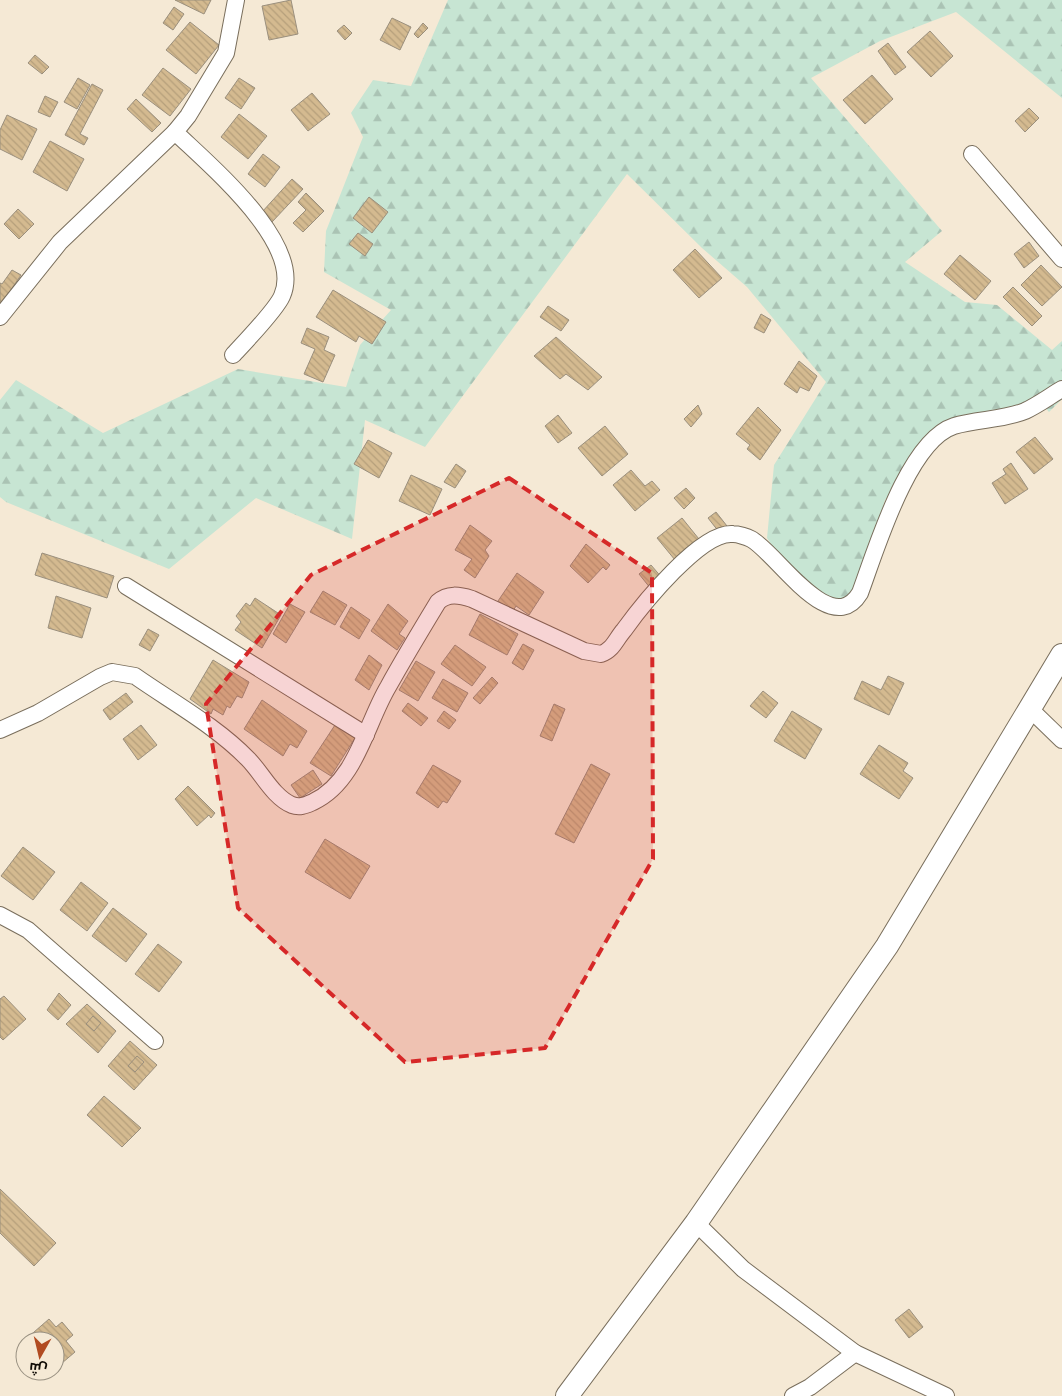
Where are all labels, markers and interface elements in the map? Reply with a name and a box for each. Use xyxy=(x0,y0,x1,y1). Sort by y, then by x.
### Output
north arrow xyxy=(15,1331,65,1381)
text: ش xyxy=(28,1359,48,1379)

